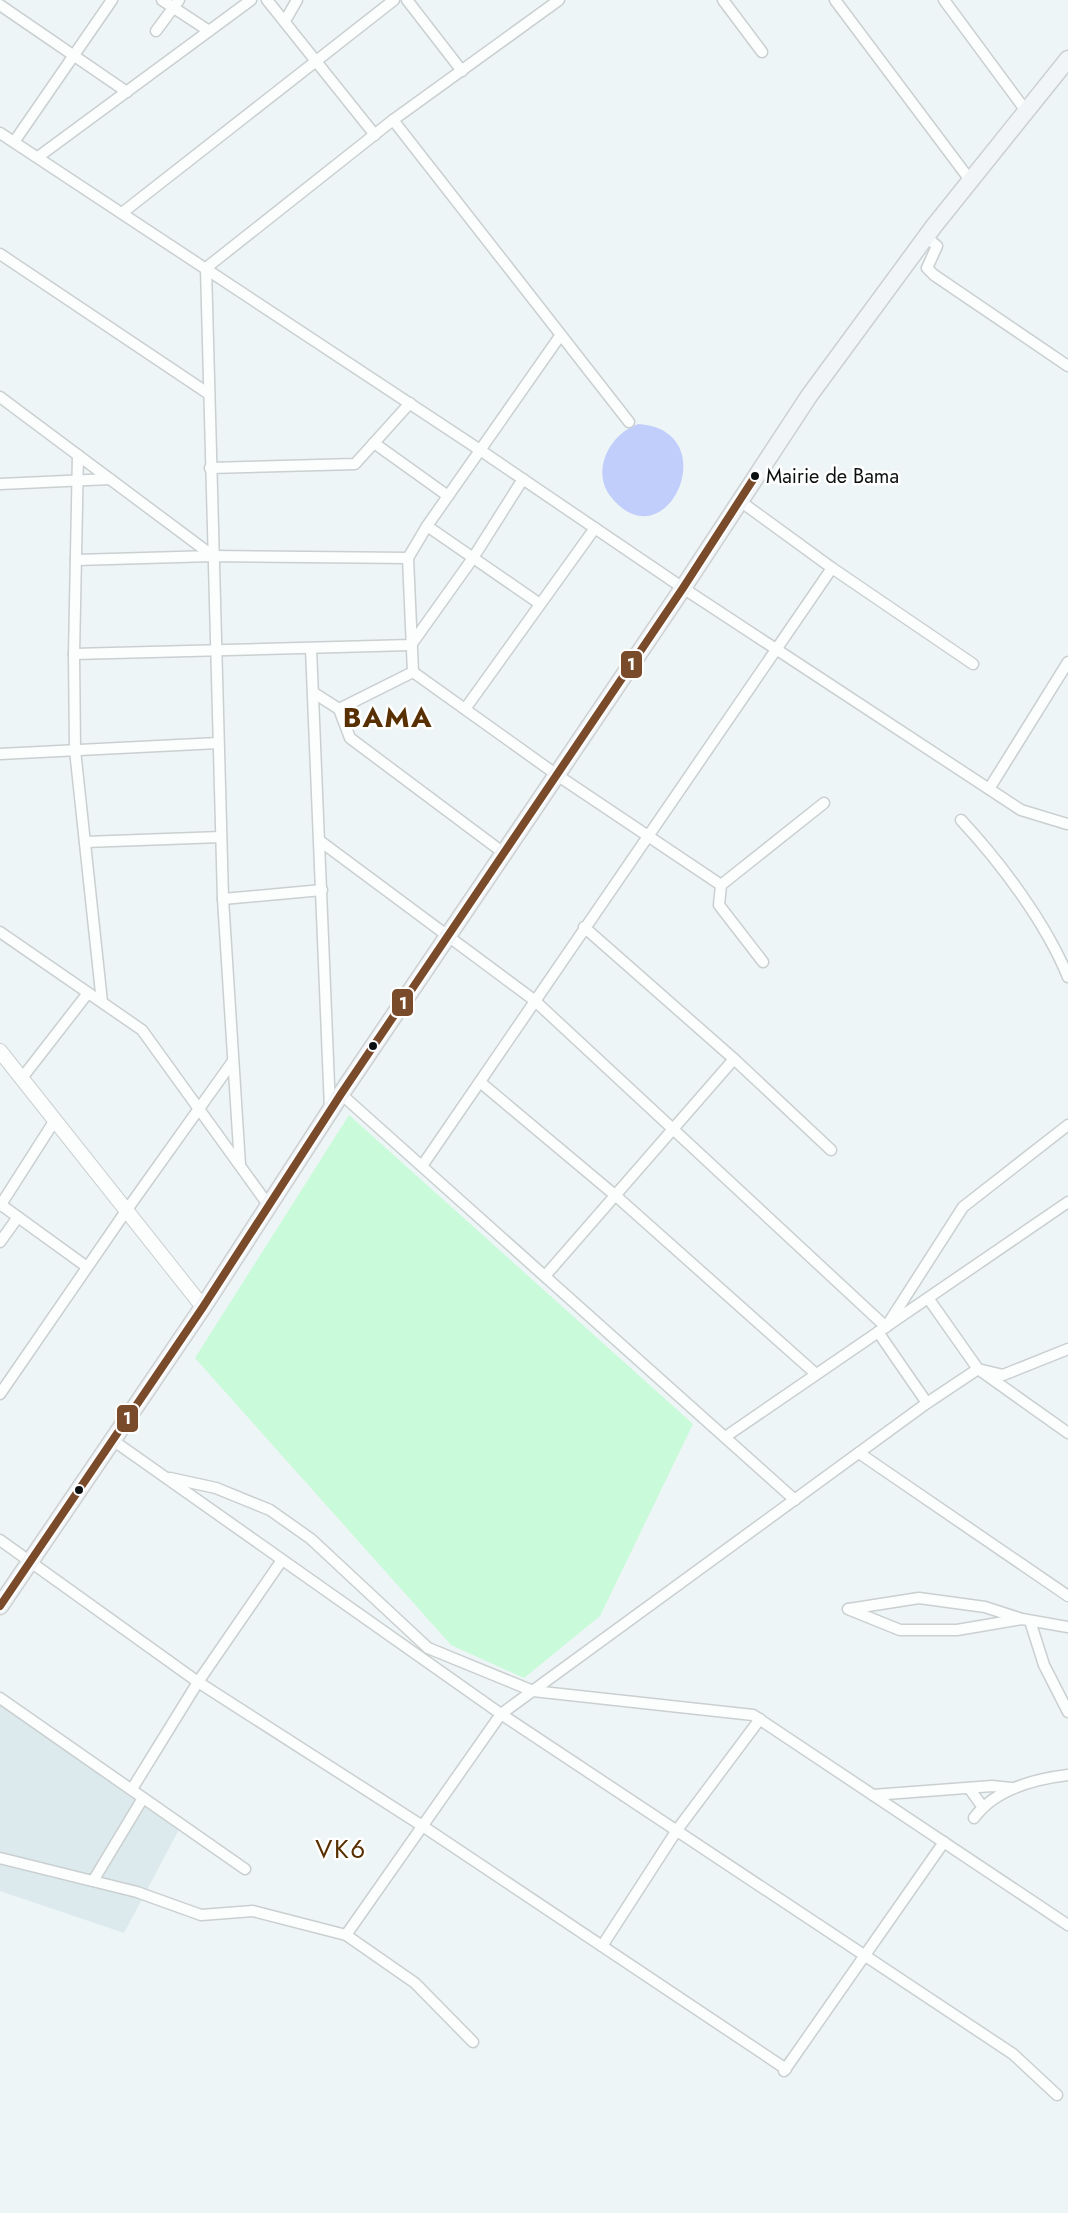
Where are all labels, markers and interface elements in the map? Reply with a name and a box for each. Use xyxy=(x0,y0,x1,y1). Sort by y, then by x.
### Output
place label: Mairie de Bama xyxy=(766,462,899,491)
marker: Mairie de Bama xyxy=(749,470,761,482)
line badge: 1 xyxy=(620,650,643,679)
text: 1 xyxy=(627,653,635,676)
district label: BAMA xyxy=(343,697,433,738)
line badge: 1 xyxy=(391,988,414,1017)
text: 1 xyxy=(399,992,407,1015)
unlabelled marker xyxy=(367,1040,379,1052)
line badge: 1 xyxy=(116,1404,139,1433)
text: 1 xyxy=(123,1407,131,1430)
unlabelled marker xyxy=(73,1484,85,1496)
district label: VK6 xyxy=(315,1830,367,1868)

